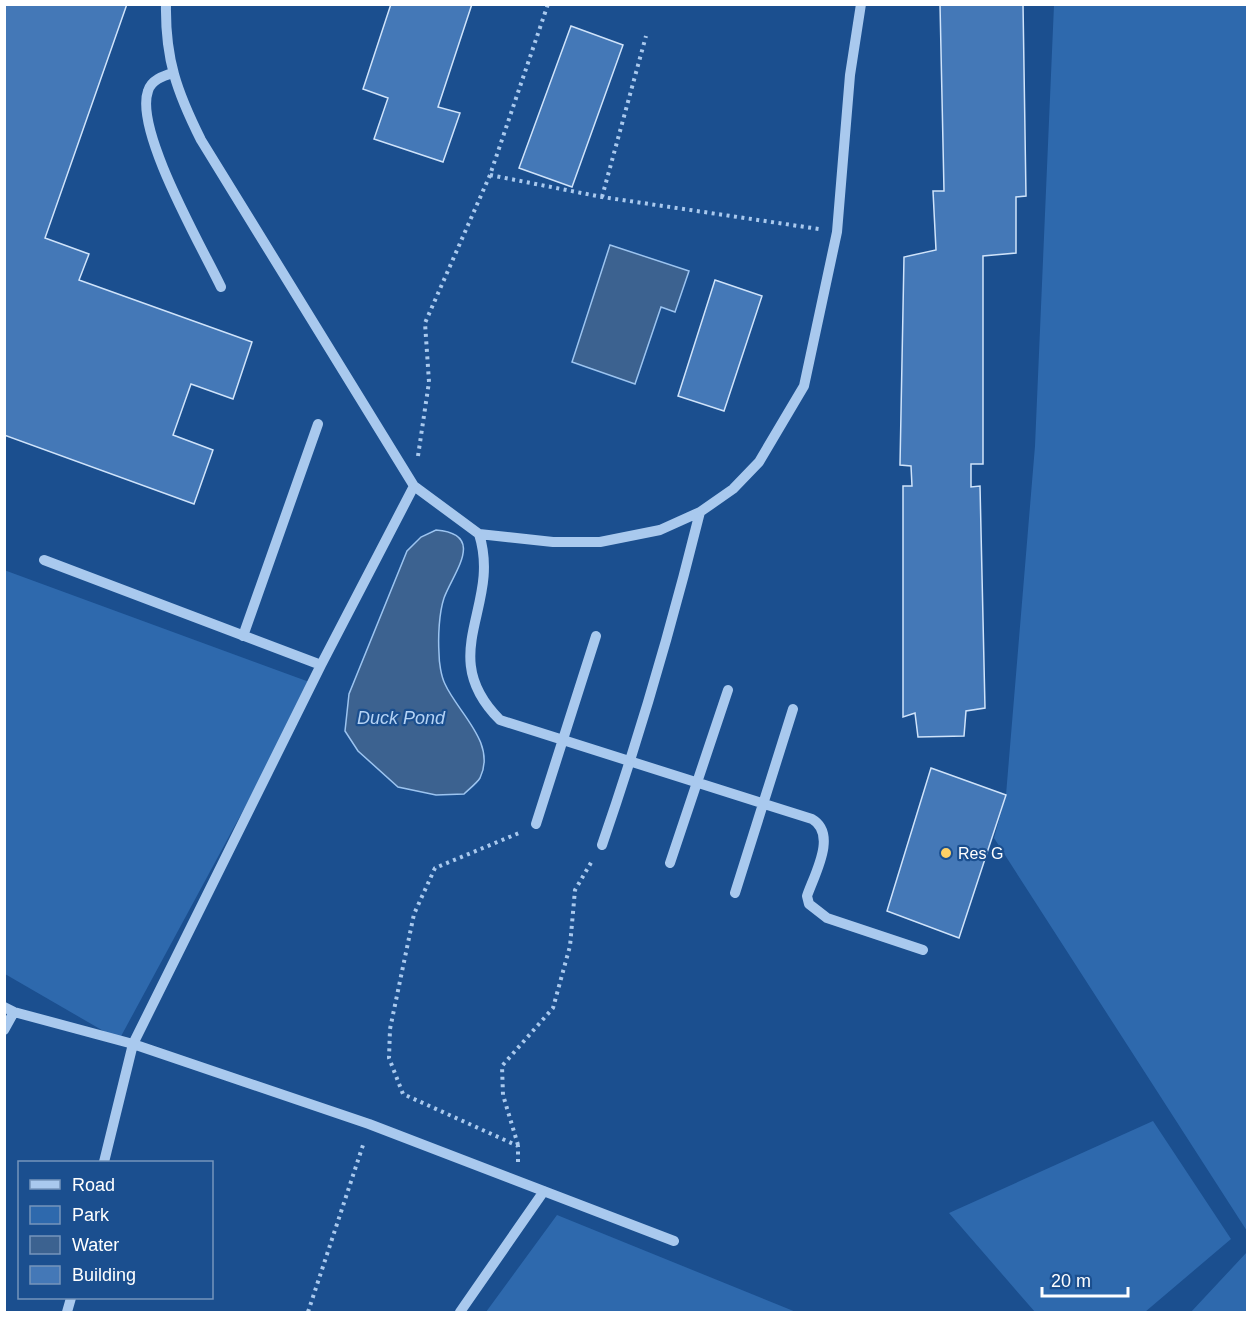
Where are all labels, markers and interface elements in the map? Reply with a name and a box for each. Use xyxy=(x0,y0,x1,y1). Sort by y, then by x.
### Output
water label: Duck Pond xyxy=(357,708,446,728)
place label: Res G xyxy=(958,845,1003,862)
marker: Res G xyxy=(939,846,953,860)
legend xyxy=(18,1161,213,1299)
text: Road xyxy=(72,1175,115,1195)
text: Park xyxy=(72,1205,110,1225)
text: Water xyxy=(72,1235,119,1255)
scale bar xyxy=(1042,1260,1128,1298)
text: Building xyxy=(72,1265,136,1285)
text: 20 m xyxy=(1051,1271,1091,1291)

